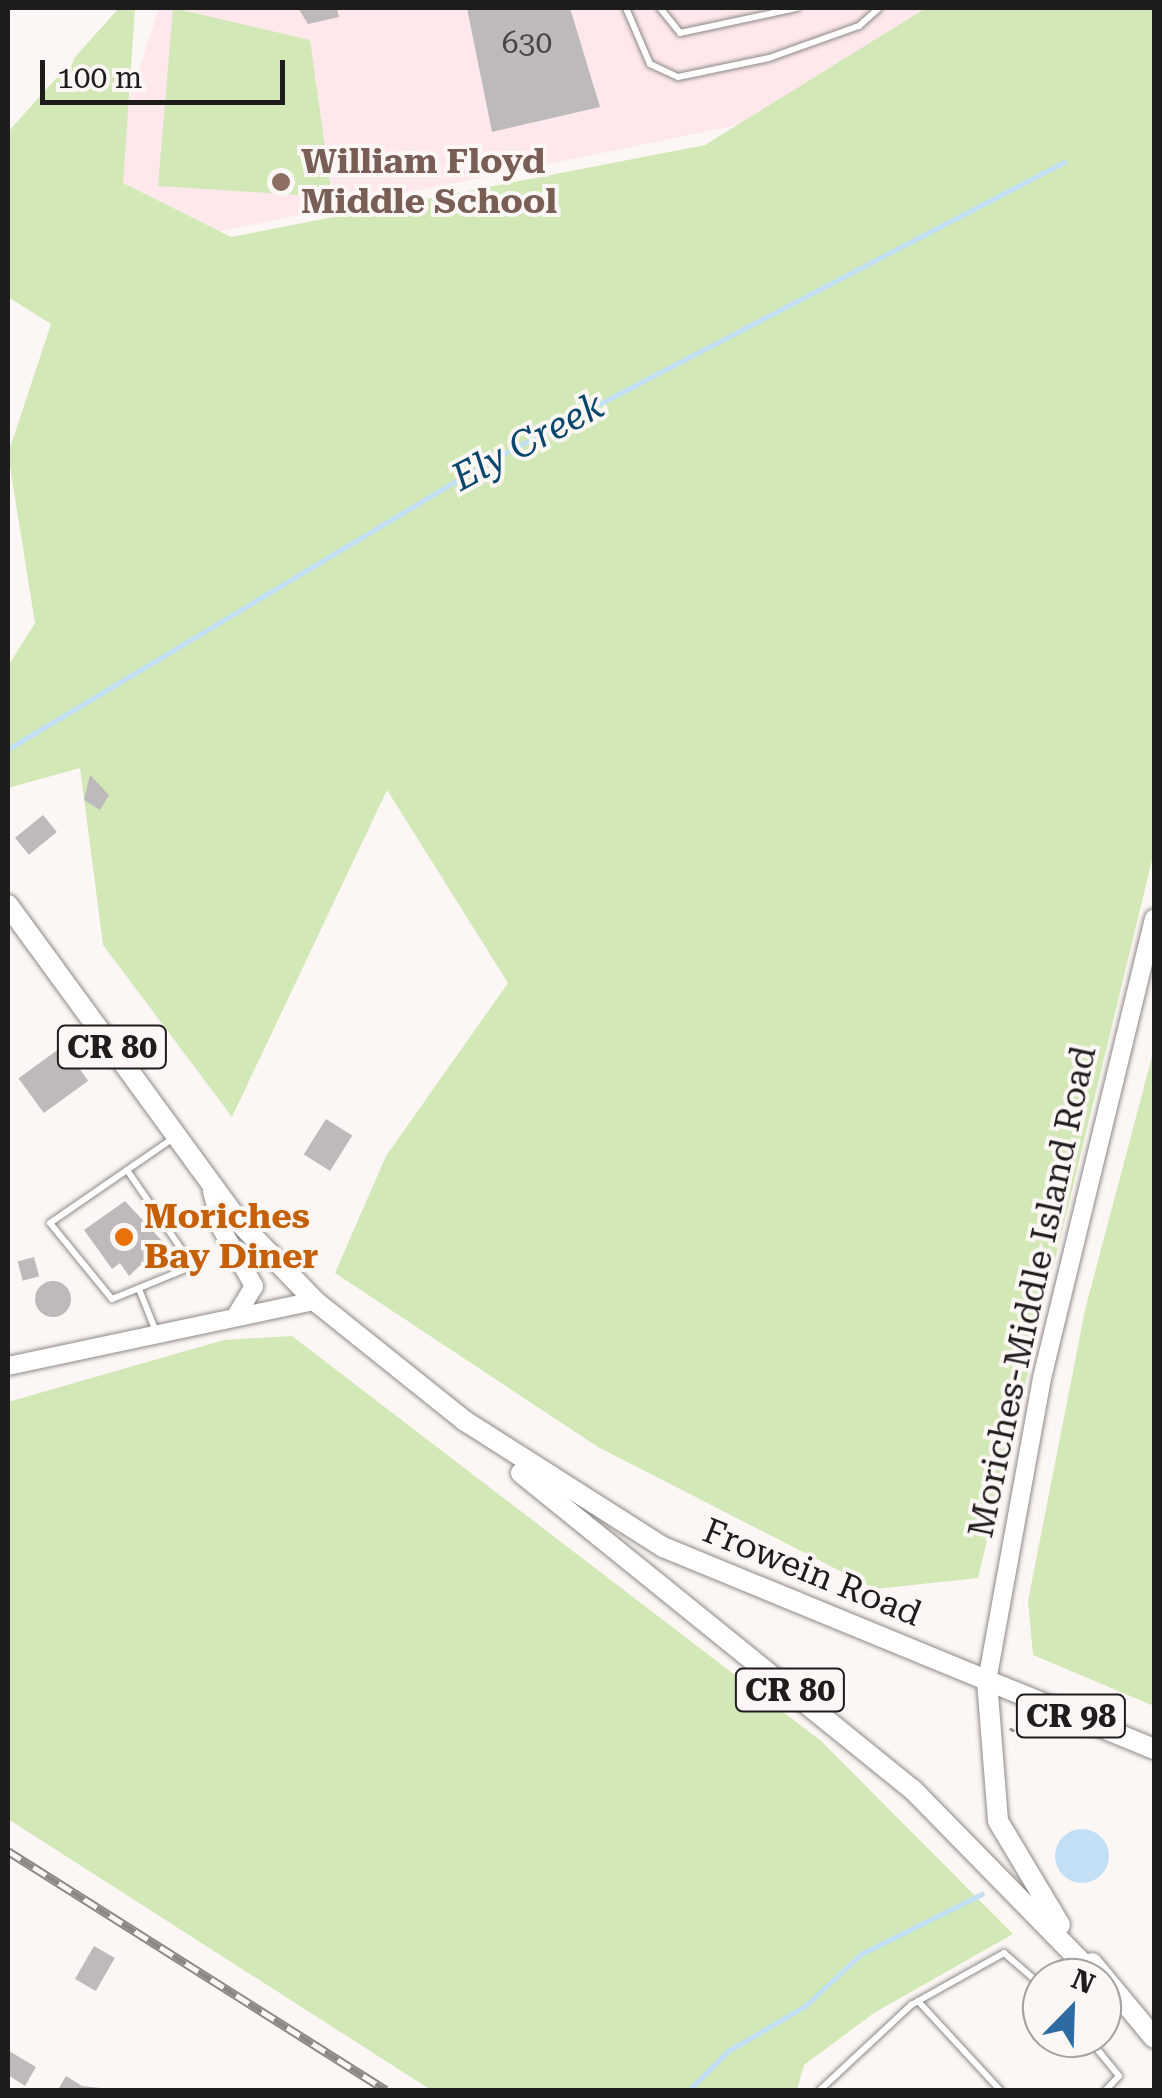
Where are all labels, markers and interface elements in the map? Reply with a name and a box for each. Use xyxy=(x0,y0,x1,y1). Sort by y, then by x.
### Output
house number: 630 xyxy=(502,25,552,61)
scale bar xyxy=(45,40,290,102)
text: 100 m xyxy=(57,60,142,95)
place label: William Floyd Middle School xyxy=(301,141,557,223)
marker: William Floyd Middle School xyxy=(270,171,292,193)
water label: Ely Creek xyxy=(444,383,612,501)
road number: CR 80 xyxy=(54,1020,170,1074)
street label: Moriches-Middle Island Road xyxy=(960,1043,1106,1541)
place label: Moriches Bay Diner xyxy=(144,1196,319,1278)
marker: Moriches Bay Diner xyxy=(113,1226,135,1248)
street label: Frowein Road xyxy=(697,1510,927,1636)
road number: CR 80 xyxy=(732,1663,848,1717)
road number: CR 98 xyxy=(1014,1689,1128,1743)
north arrow xyxy=(1022,1958,1122,2058)
text: N xyxy=(1067,1962,1100,2001)

